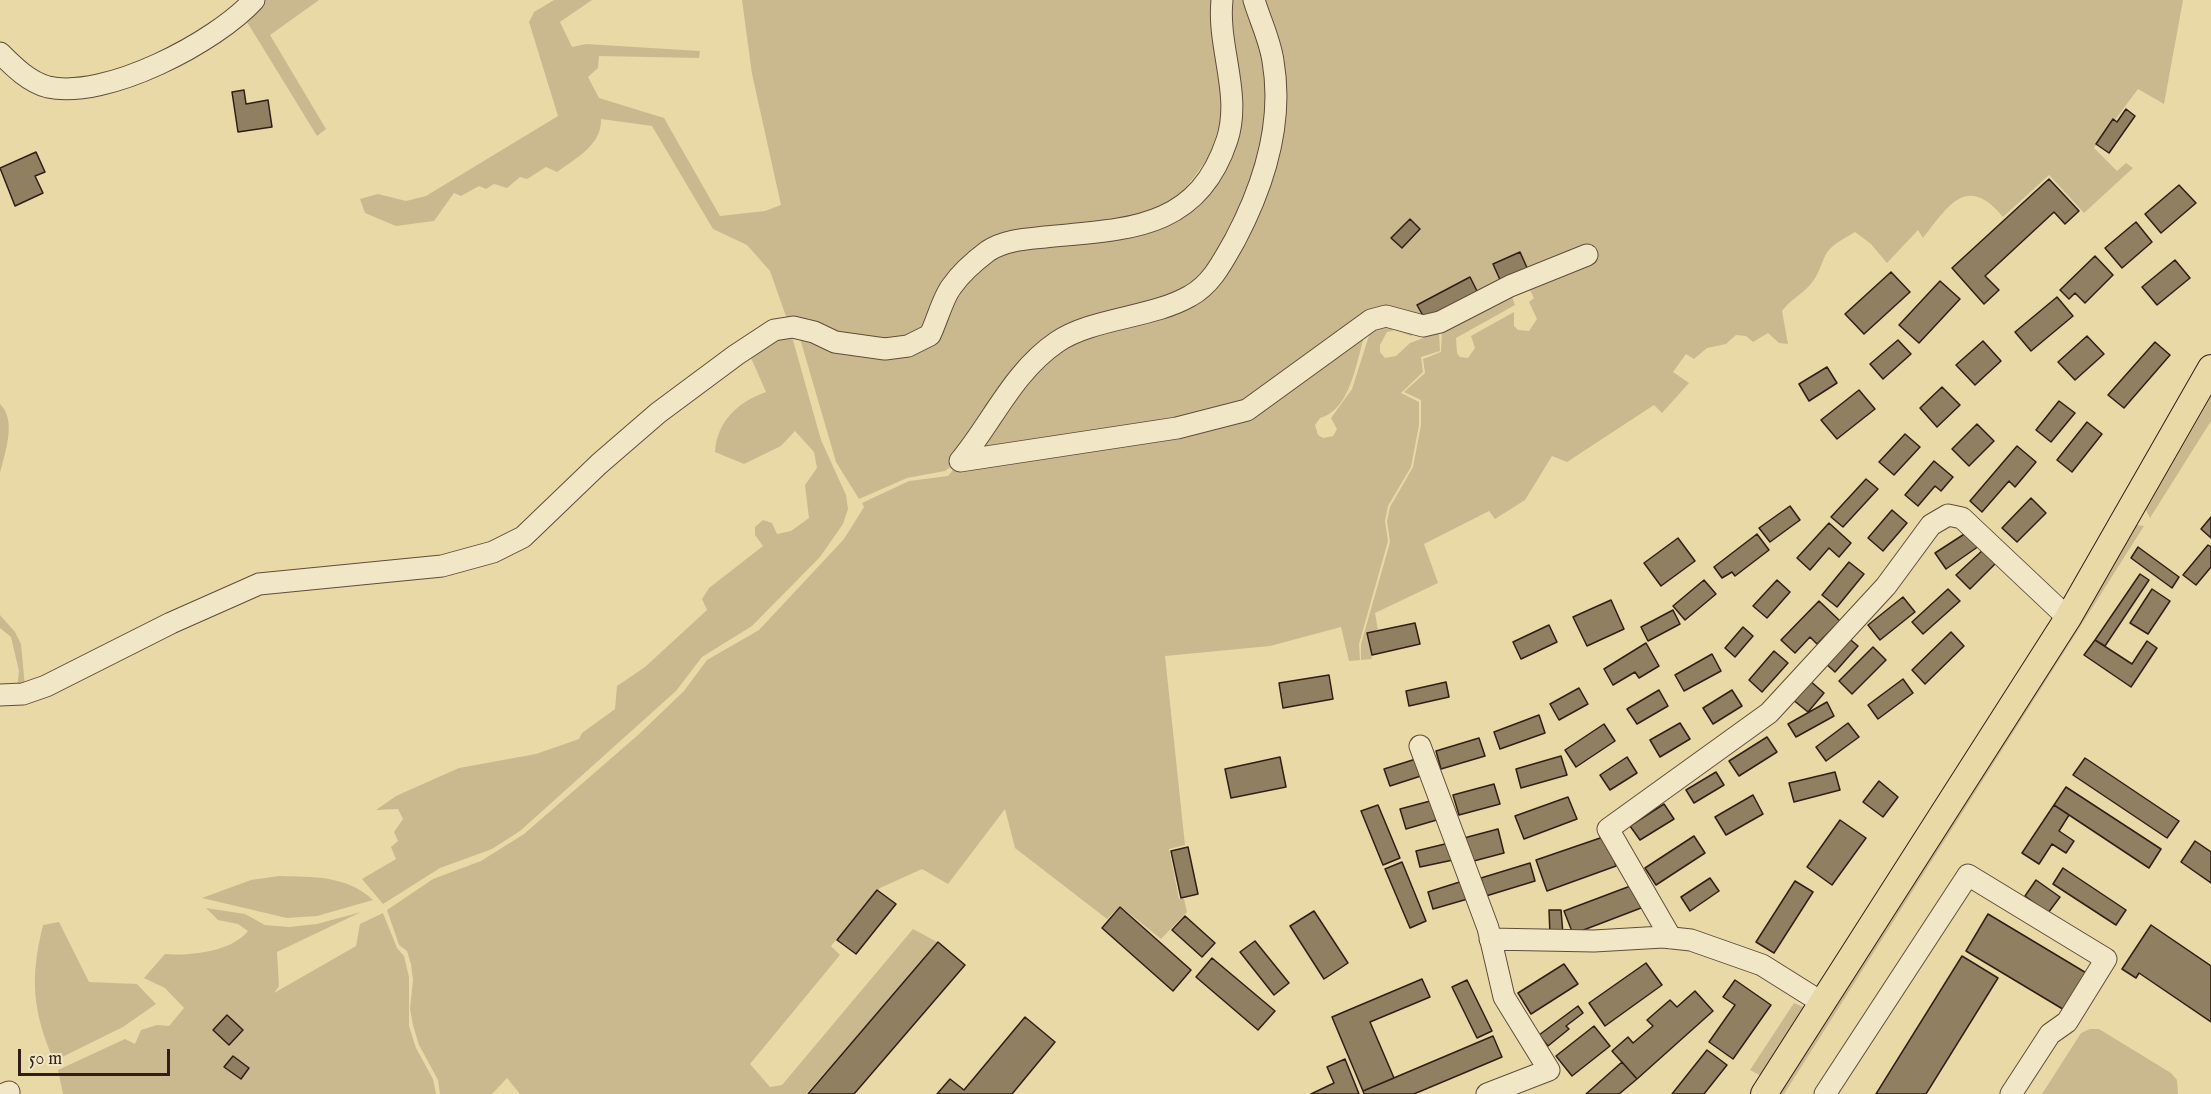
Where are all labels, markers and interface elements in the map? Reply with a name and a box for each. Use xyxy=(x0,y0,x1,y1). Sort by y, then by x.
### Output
scale bar xyxy=(21,1037,172,1075)
text: 50 m xyxy=(29,1048,62,1071)

